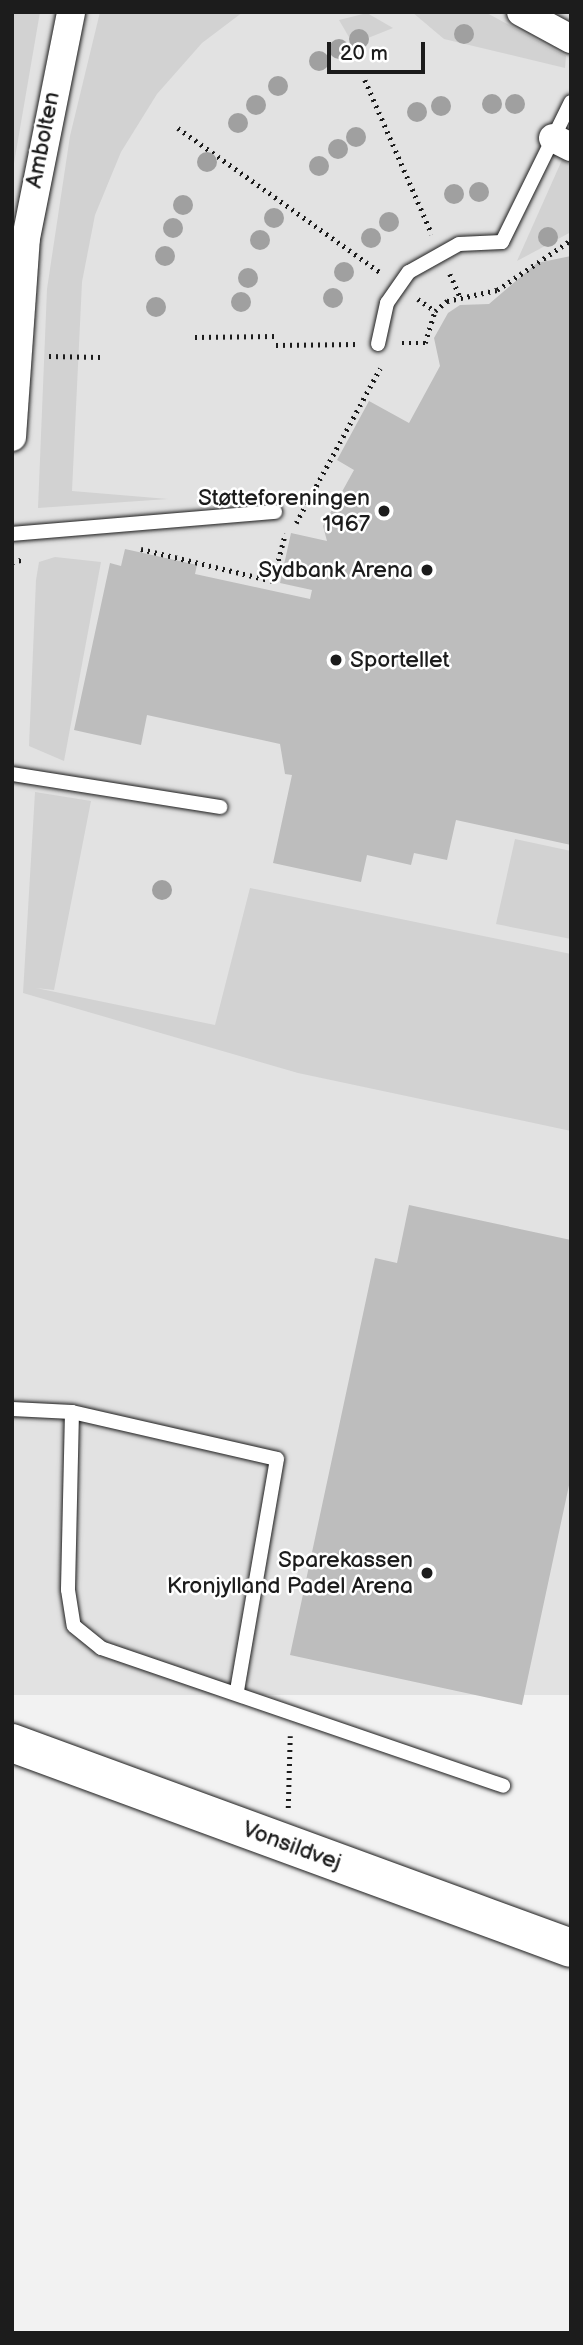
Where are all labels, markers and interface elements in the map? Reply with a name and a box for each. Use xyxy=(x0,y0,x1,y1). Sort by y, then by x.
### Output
scale bar xyxy=(331,28,429,72)
text: 20 m xyxy=(340,41,388,66)
street label: Ambolten xyxy=(20,90,66,190)
place label: Støtteforeningen 1967 xyxy=(198,484,370,538)
marker: Støtteforeningen 1967 xyxy=(376,503,392,519)
place label: Sydbank Arena xyxy=(258,556,413,584)
marker: Sydbank Arena xyxy=(419,562,435,578)
place label: Sportellet xyxy=(350,646,450,674)
marker: Sportellet xyxy=(328,652,344,668)
place label: Sparekassen Kronjylland Padel Arena xyxy=(167,1546,413,1600)
marker: Sparekassen Kronjylland Padel Arena xyxy=(419,1565,435,1581)
street label: Vonsildvej xyxy=(239,1815,345,1877)

